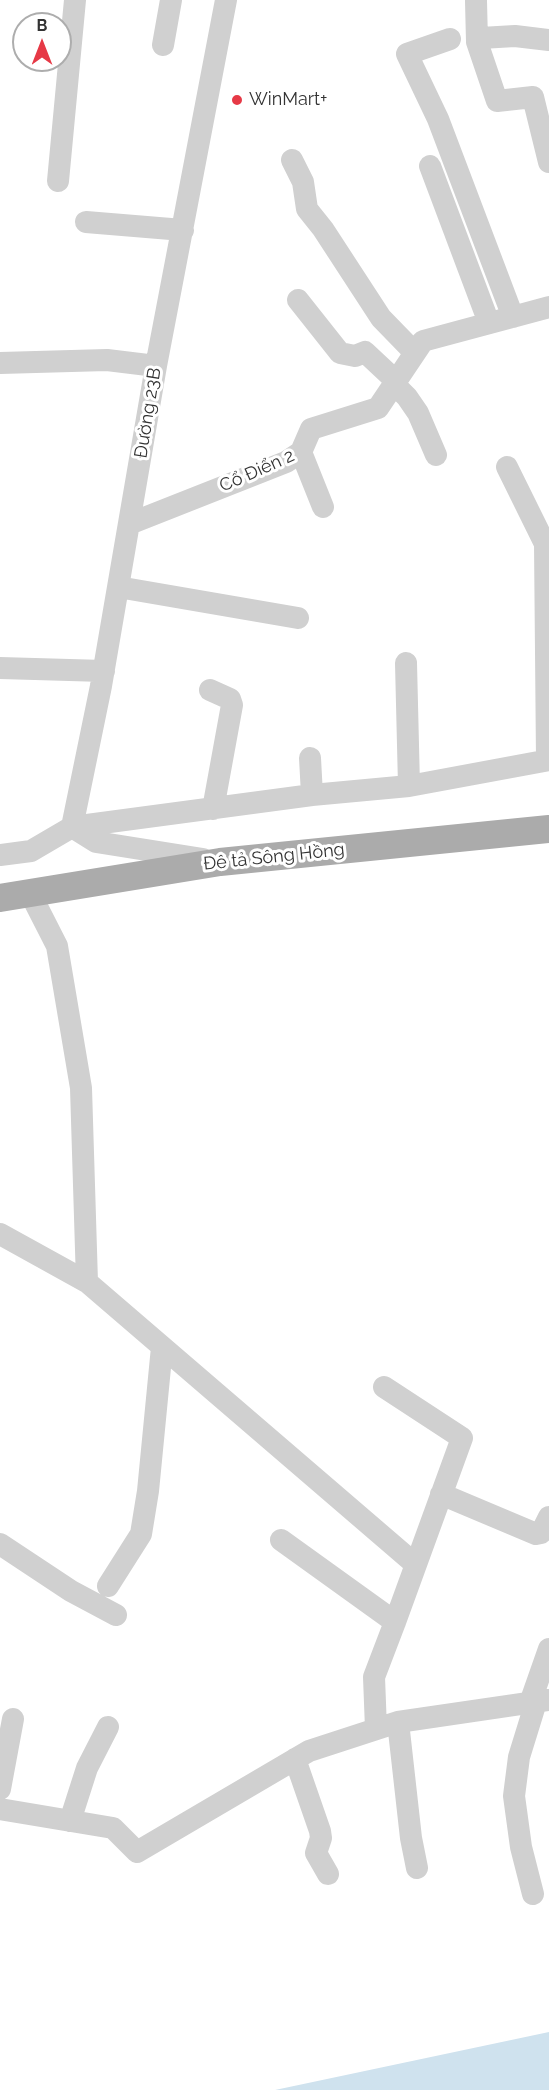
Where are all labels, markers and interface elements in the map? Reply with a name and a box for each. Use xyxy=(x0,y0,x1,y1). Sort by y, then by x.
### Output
north arrow xyxy=(12,12,72,72)
text: B xyxy=(37,16,47,35)
place label: WinMart+ xyxy=(249,89,328,111)
marker: WinMart+ xyxy=(230,93,244,107)
street label: Đường 23B xyxy=(130,366,166,460)
street label: Cổ Điển 2 xyxy=(216,445,298,497)
street label: Đê tả Sông Hồng xyxy=(202,839,346,875)

